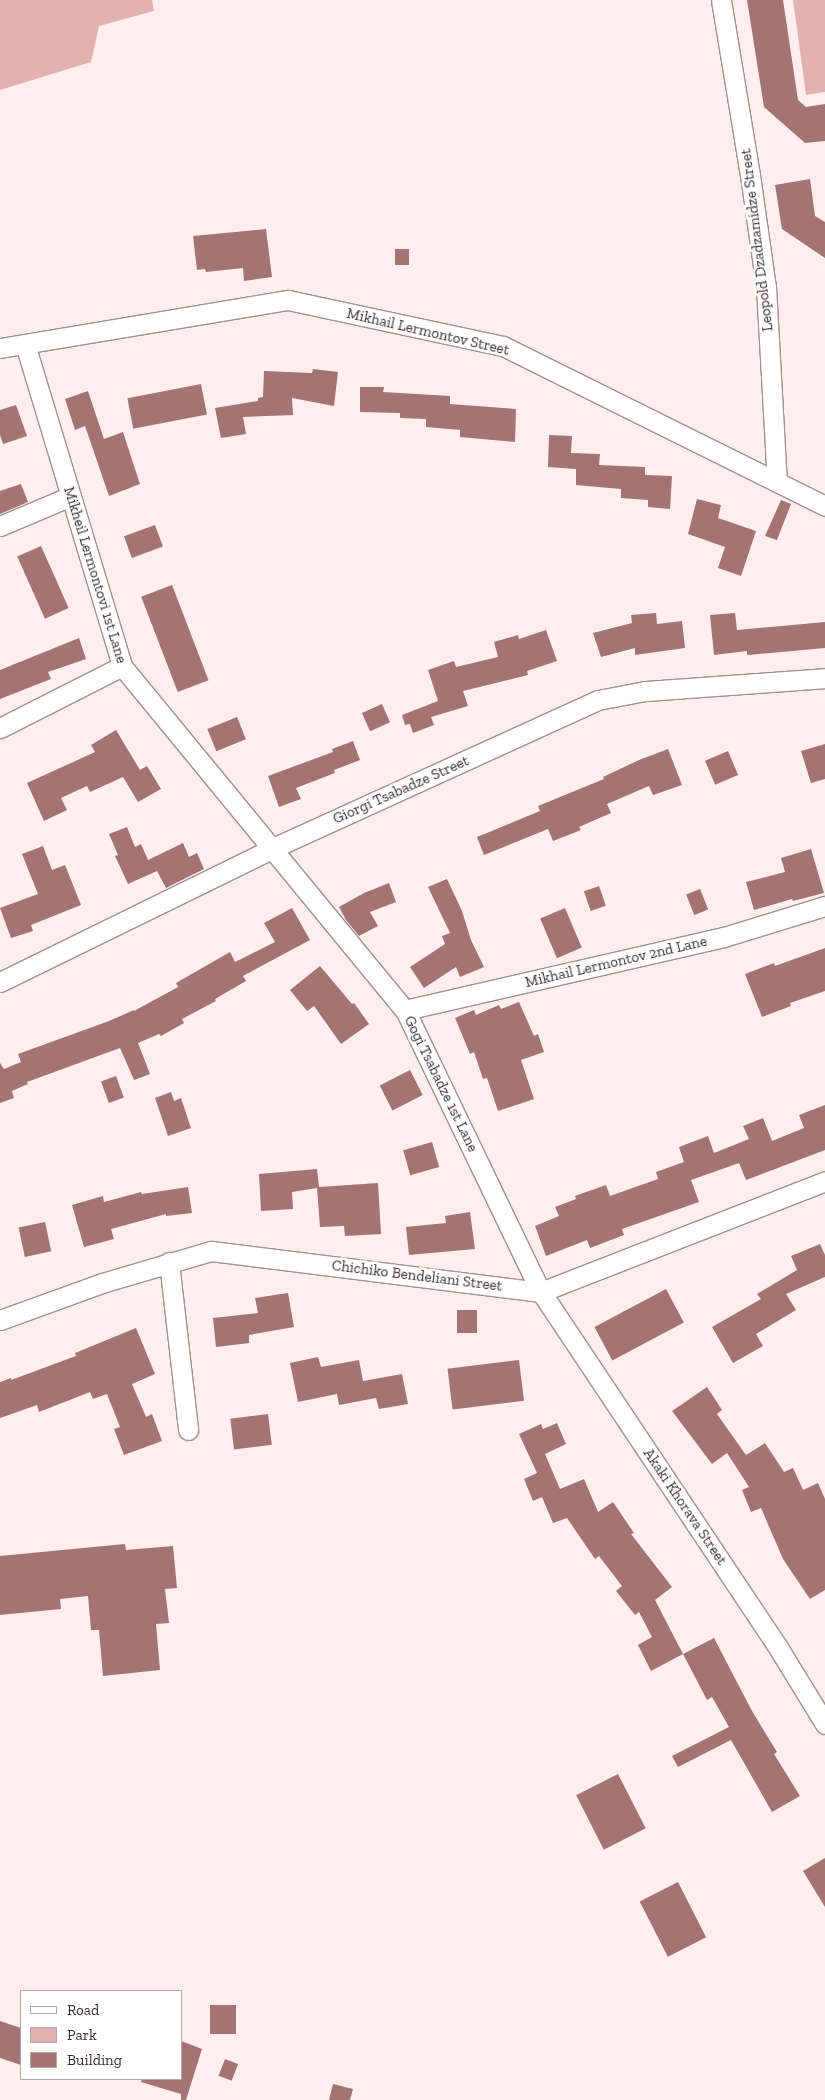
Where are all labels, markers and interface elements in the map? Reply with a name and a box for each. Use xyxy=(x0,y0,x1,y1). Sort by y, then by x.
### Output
street label: Leopold Dzadzamidze Street xyxy=(737,148,777,332)
street label: Mikhail Lermontov Street xyxy=(345,304,511,360)
street label: Mikheil Lermontovi 1st Lane xyxy=(60,485,130,665)
street label: Giorgi Tsabadze Street xyxy=(330,752,472,828)
street label: Mikhail Lermontov 2nd Lane xyxy=(523,932,709,992)
street label: Gogi Tsabadze 1st Lane xyxy=(400,1013,482,1155)
street label: Chichiko Bendeliani Street xyxy=(331,1257,503,1295)
street label: Akaki Khorava Street xyxy=(639,1445,731,1569)
legend xyxy=(20,1990,182,2080)
text: Road xyxy=(67,2001,99,2019)
text: Park xyxy=(67,2026,97,2044)
text: Building xyxy=(67,2051,122,2069)

